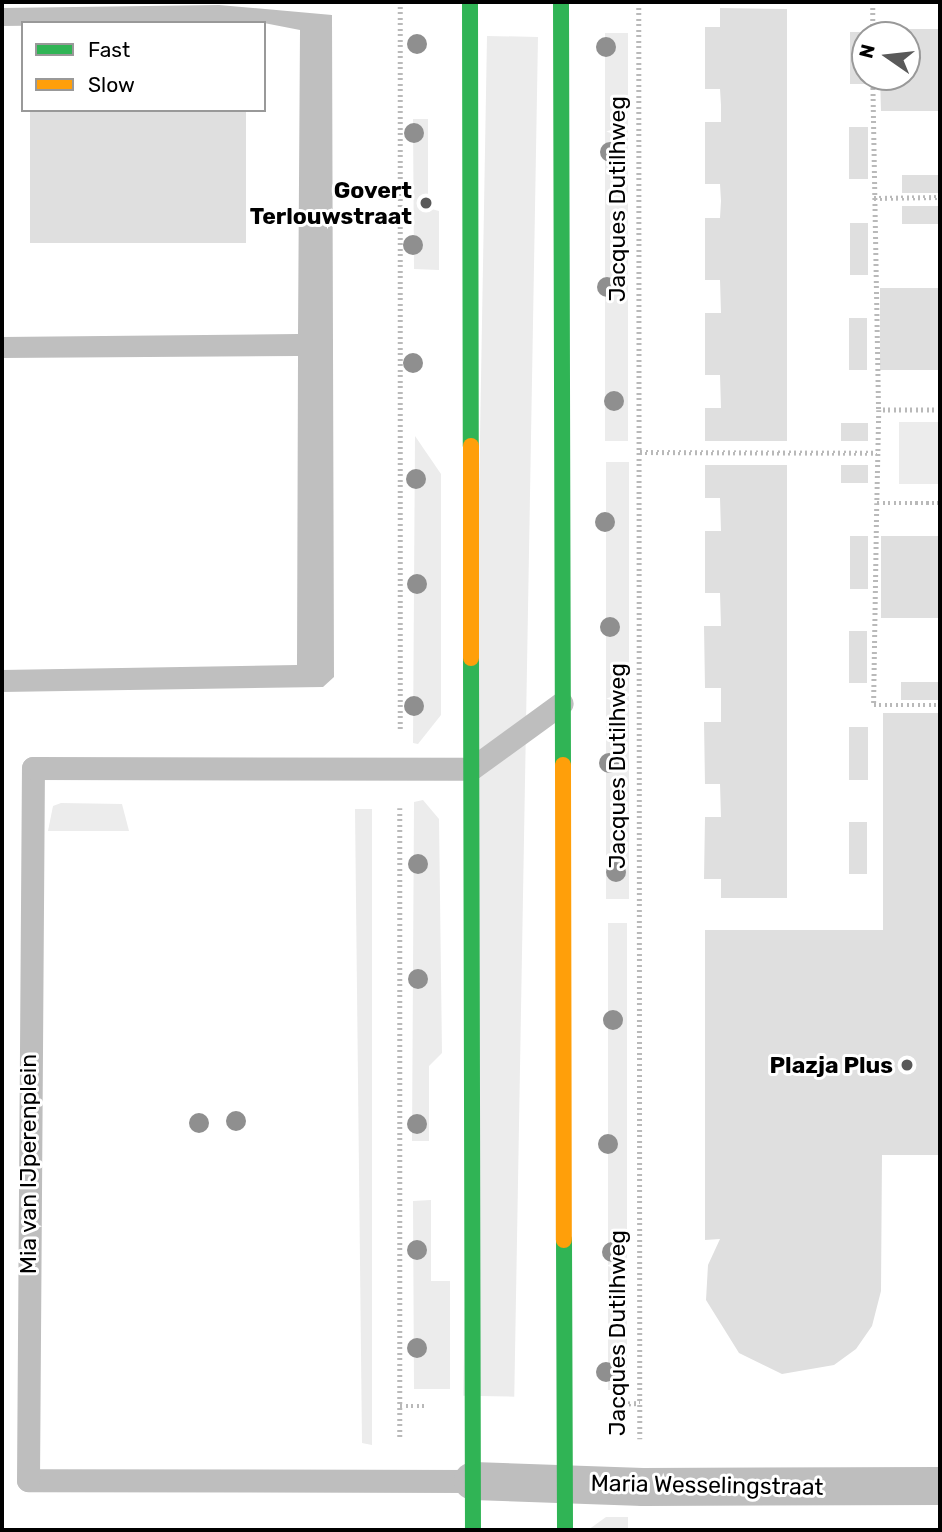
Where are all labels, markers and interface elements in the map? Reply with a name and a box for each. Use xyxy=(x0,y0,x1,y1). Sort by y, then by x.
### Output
legend xyxy=(21,21,266,112)
north arrow xyxy=(851,21,921,91)
text: Fast xyxy=(88,37,130,62)
text: N xyxy=(854,42,880,61)
text: Slow xyxy=(88,72,135,97)
street label: Jacques Dutilhweg xyxy=(603,96,631,302)
place label: Govert Terlouwstraat xyxy=(250,176,412,230)
marker: Govert Terlouwstraat xyxy=(418,195,434,211)
street label: Jacques Dutilhweg xyxy=(603,663,631,869)
place label: Plazja Plus xyxy=(770,1051,893,1079)
street label: Mia van IJperenplein xyxy=(14,1053,42,1275)
marker: Plazja Plus xyxy=(899,1057,915,1073)
street label: Jacques Dutilhweg xyxy=(603,1230,631,1436)
street label: Maria Wesselingstraat xyxy=(590,1469,824,1501)

